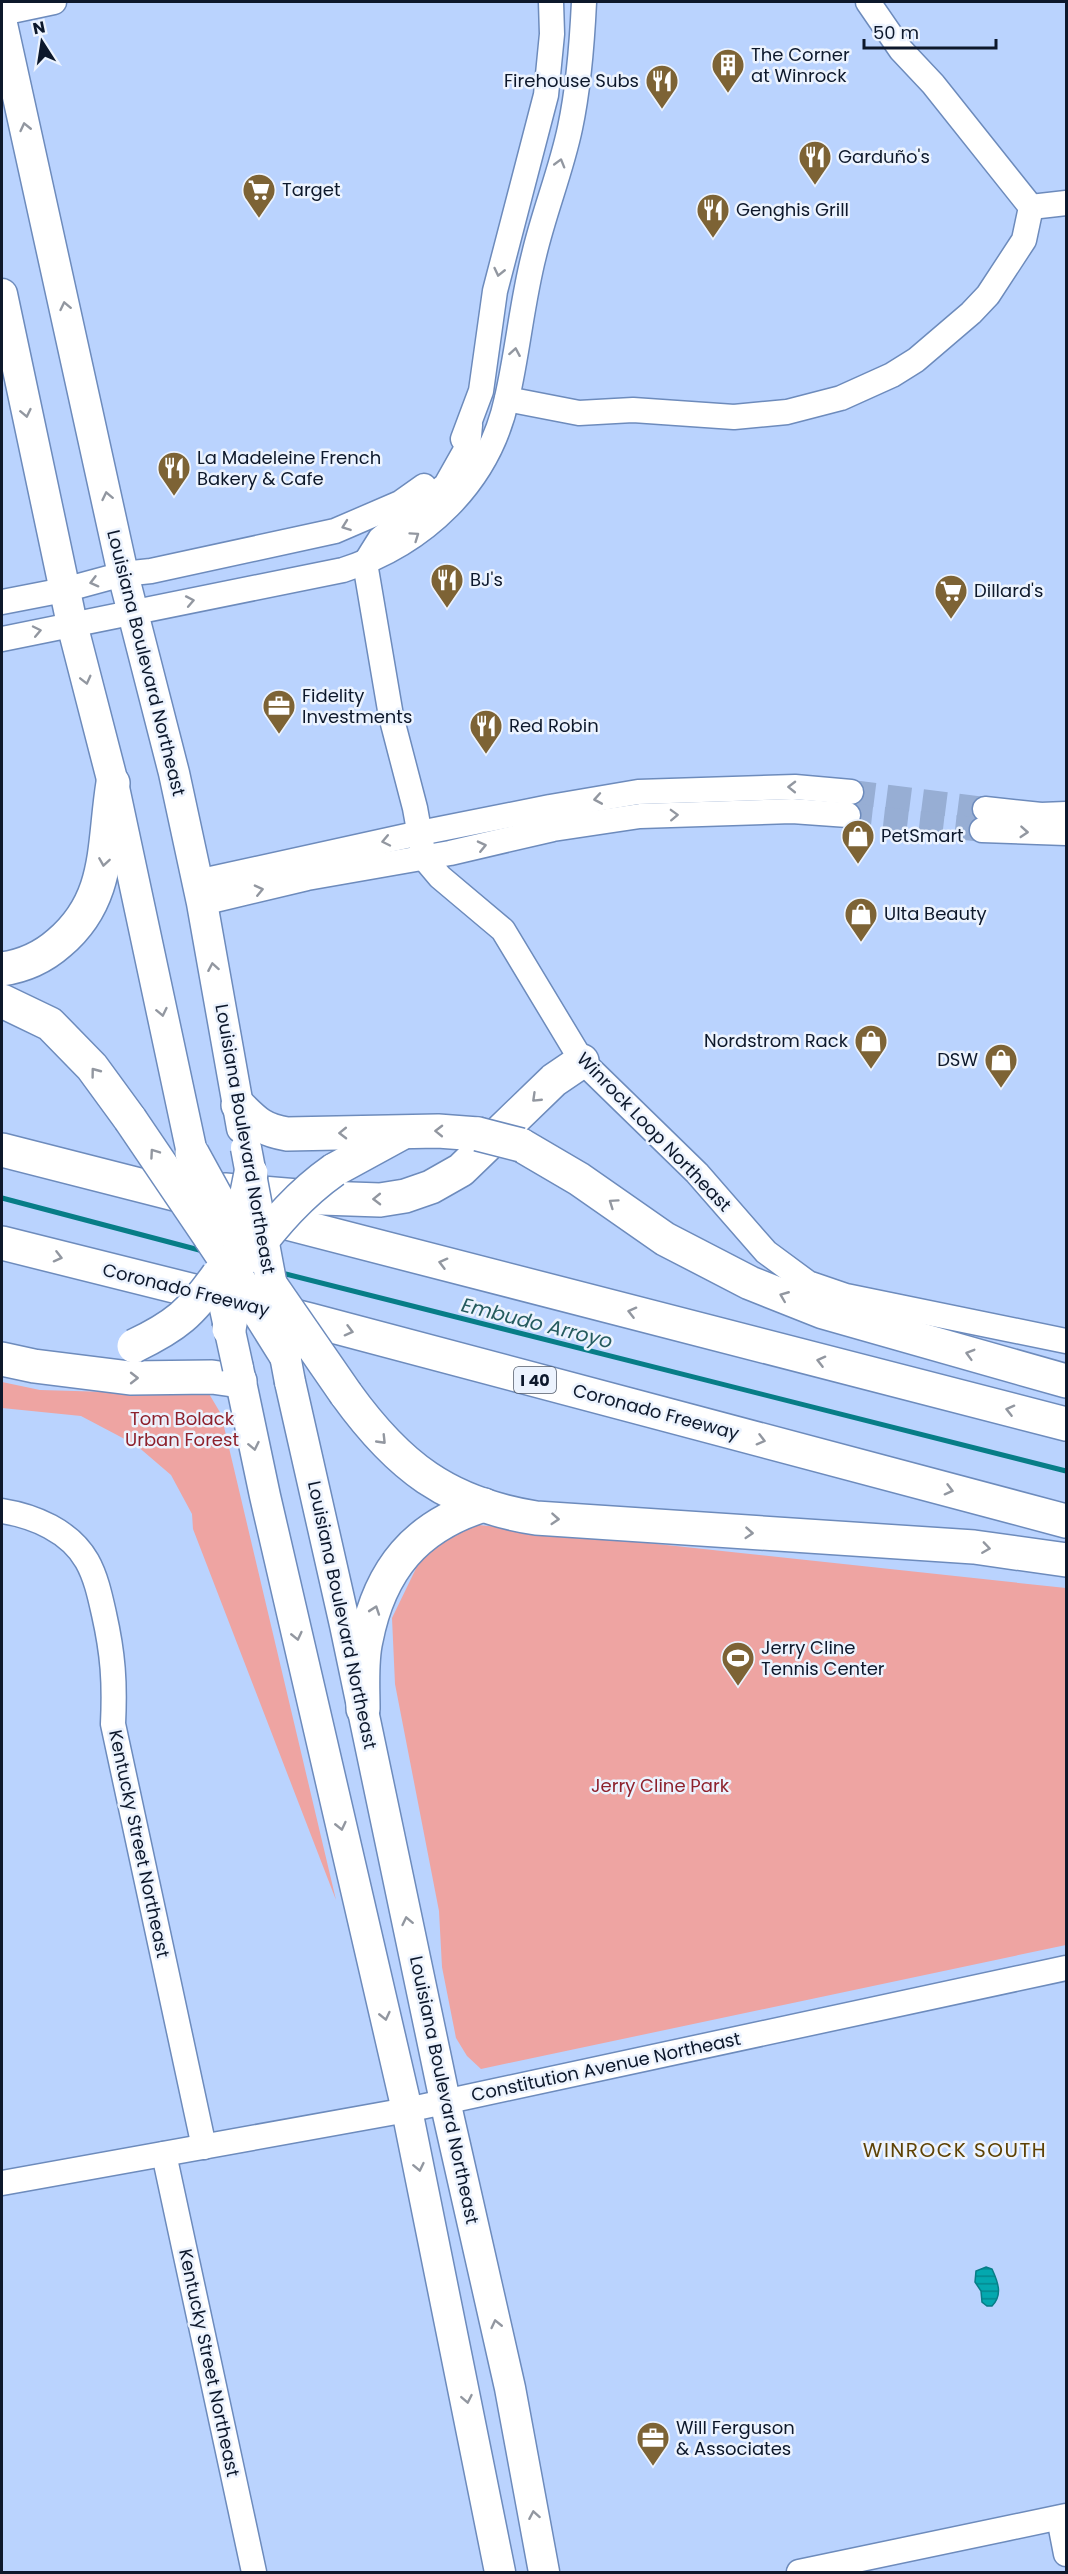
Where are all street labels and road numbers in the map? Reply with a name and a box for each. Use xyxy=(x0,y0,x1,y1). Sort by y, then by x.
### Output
street label: Louisiana Boulevard Northeast xyxy=(101,527,192,799)
street label: Louisiana Boulevard Northeast xyxy=(209,1002,282,1276)
street label: Winrock Loop Northeast xyxy=(571,1046,737,1217)
street label: Coronado Freeway xyxy=(100,1257,272,1322)
road number: I 40 xyxy=(514,1367,556,1393)
street label: Coronado Freeway xyxy=(570,1377,742,1446)
street label: Louisiana Boulevard Northeast xyxy=(302,1478,383,1751)
street label: Kentucky Street Northeast xyxy=(103,1728,176,1960)
street label: Louisiana Boulevard Northeast xyxy=(404,1953,485,2226)
street label: Constitution Avenue Northeast xyxy=(469,2026,743,2107)
street label: Kentucky Street Northeast xyxy=(173,2247,246,2479)

